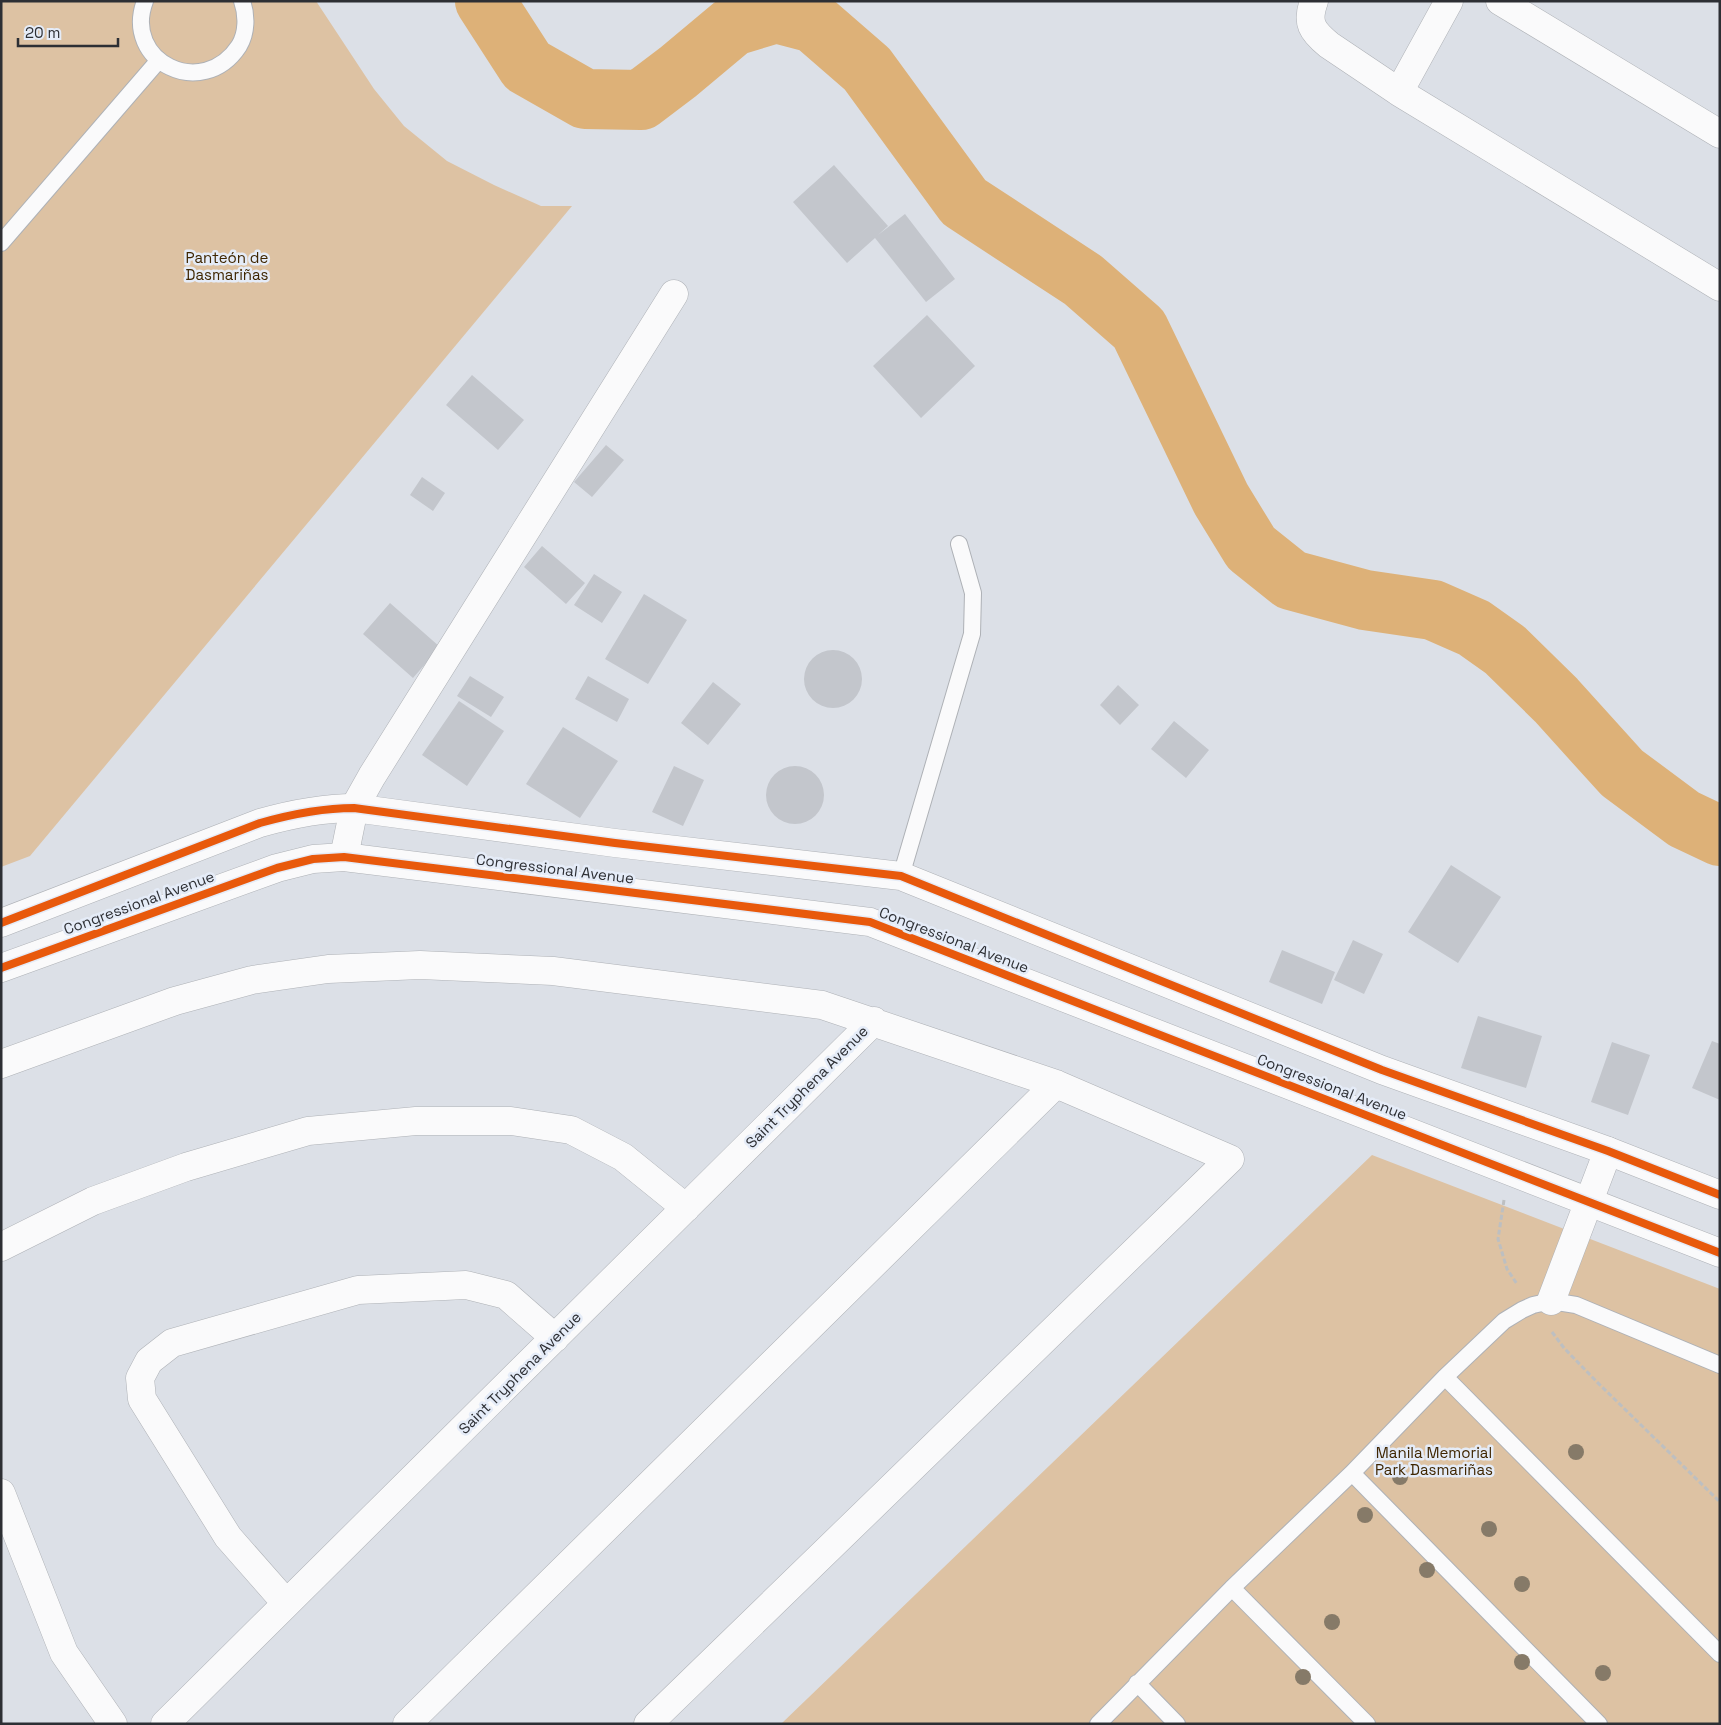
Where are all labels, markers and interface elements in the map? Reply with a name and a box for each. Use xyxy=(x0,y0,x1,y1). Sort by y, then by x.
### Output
scale bar xyxy=(18,15,118,47)
text: 20 m xyxy=(25,23,60,42)
park label: Panteón de Dasmariñas xyxy=(186,248,269,284)
street label: Congressional Avenue xyxy=(475,849,635,888)
street label: Congressional Avenue xyxy=(61,866,217,939)
street label: Congressional Avenue xyxy=(877,902,1032,977)
street label: Saint Tryphena Avenue xyxy=(741,1021,872,1152)
street label: Congressional Avenue xyxy=(1255,1049,1410,1124)
street label: Saint Tryphena Avenue xyxy=(454,1307,585,1438)
park label: Manila Memorial Park Dasmariñas xyxy=(1375,1443,1493,1479)

